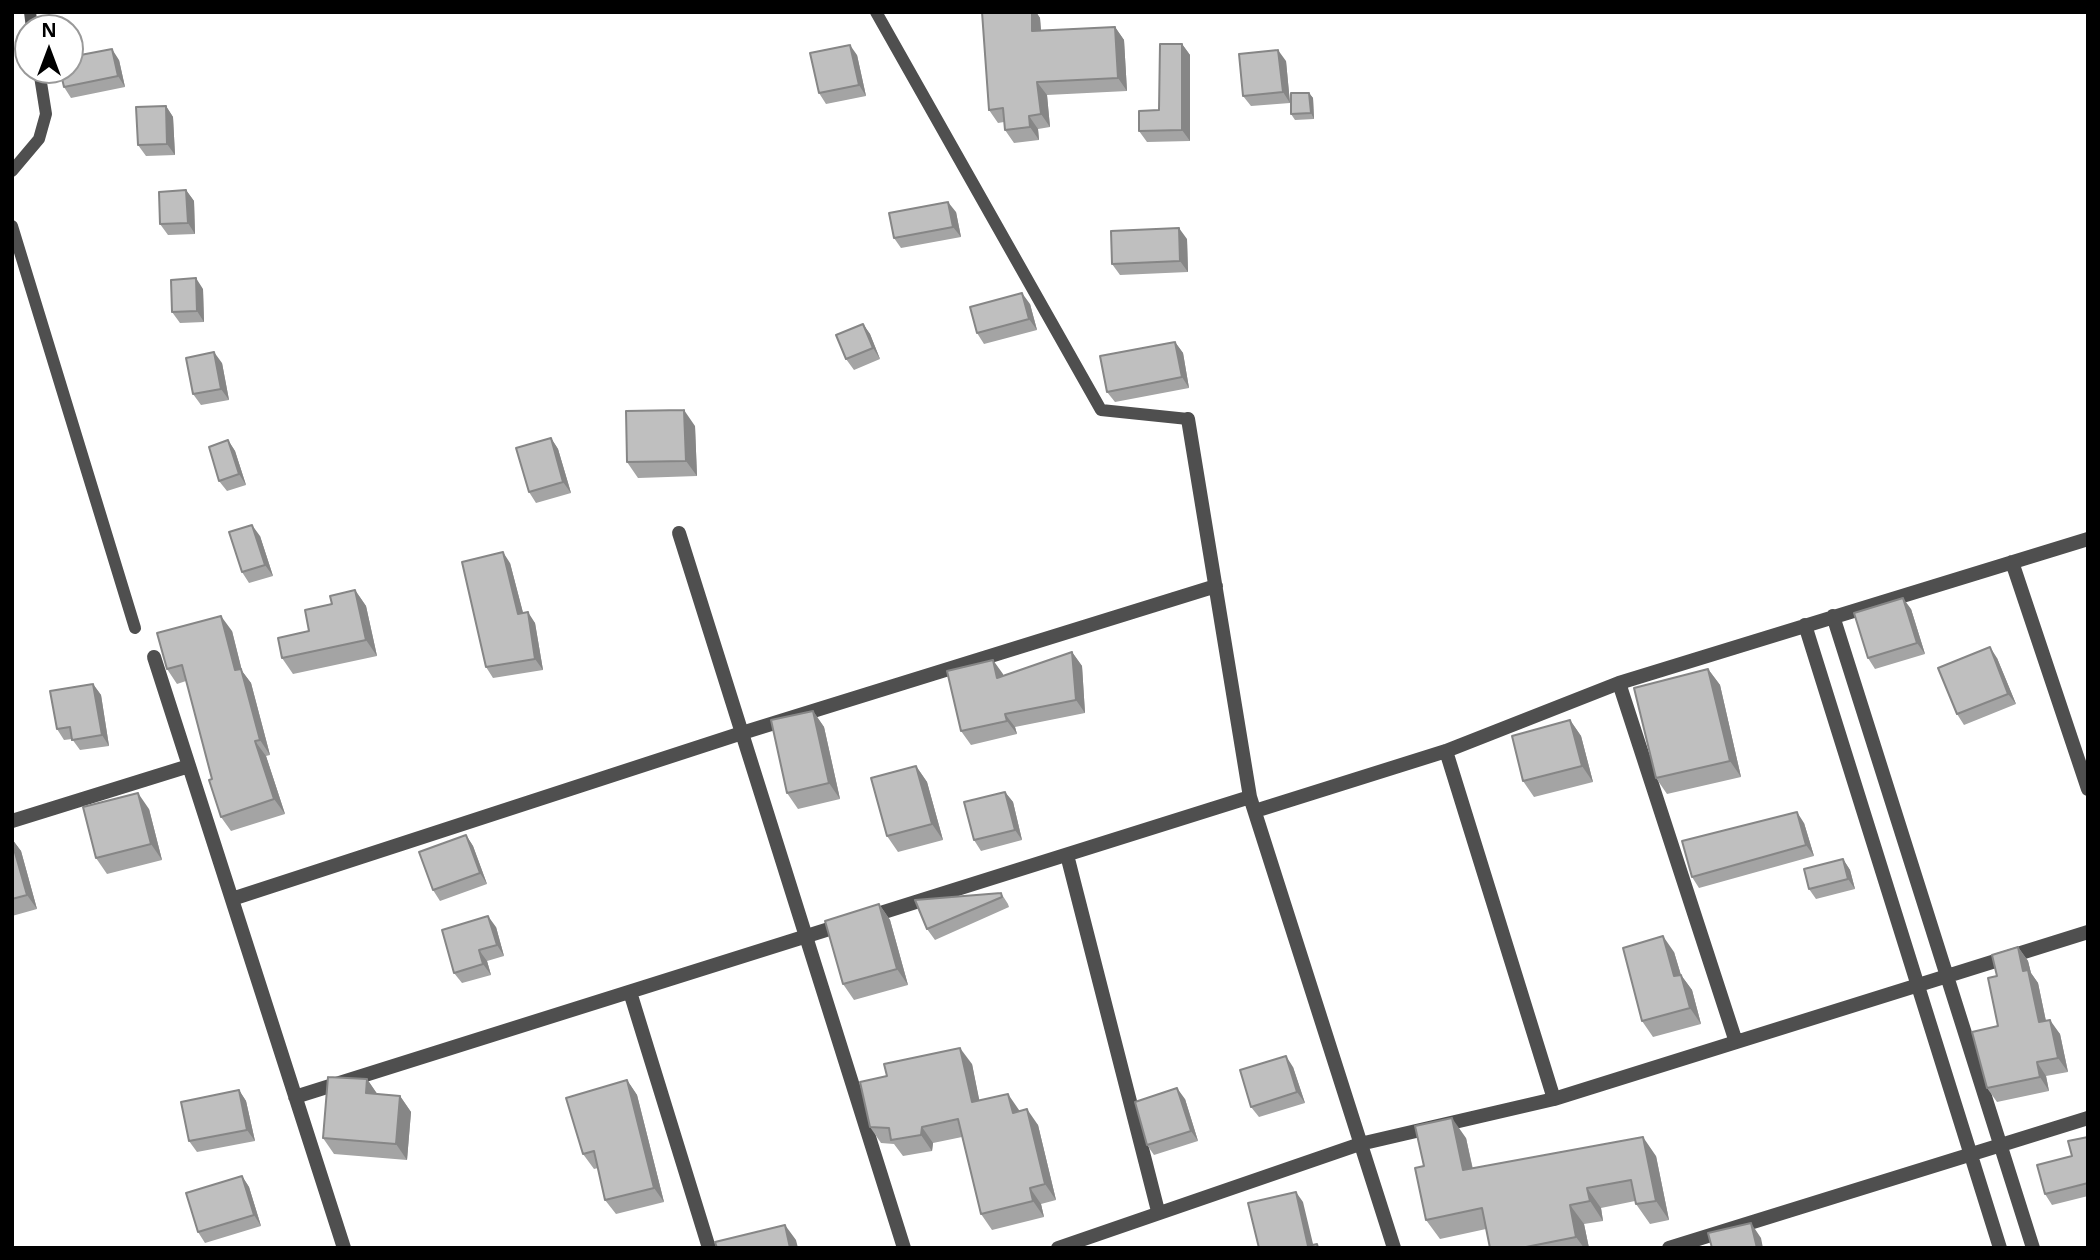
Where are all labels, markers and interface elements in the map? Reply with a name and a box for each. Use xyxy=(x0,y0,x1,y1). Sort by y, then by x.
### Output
north arrow xyxy=(14,14,84,84)
text: N xyxy=(41,17,57,43)

